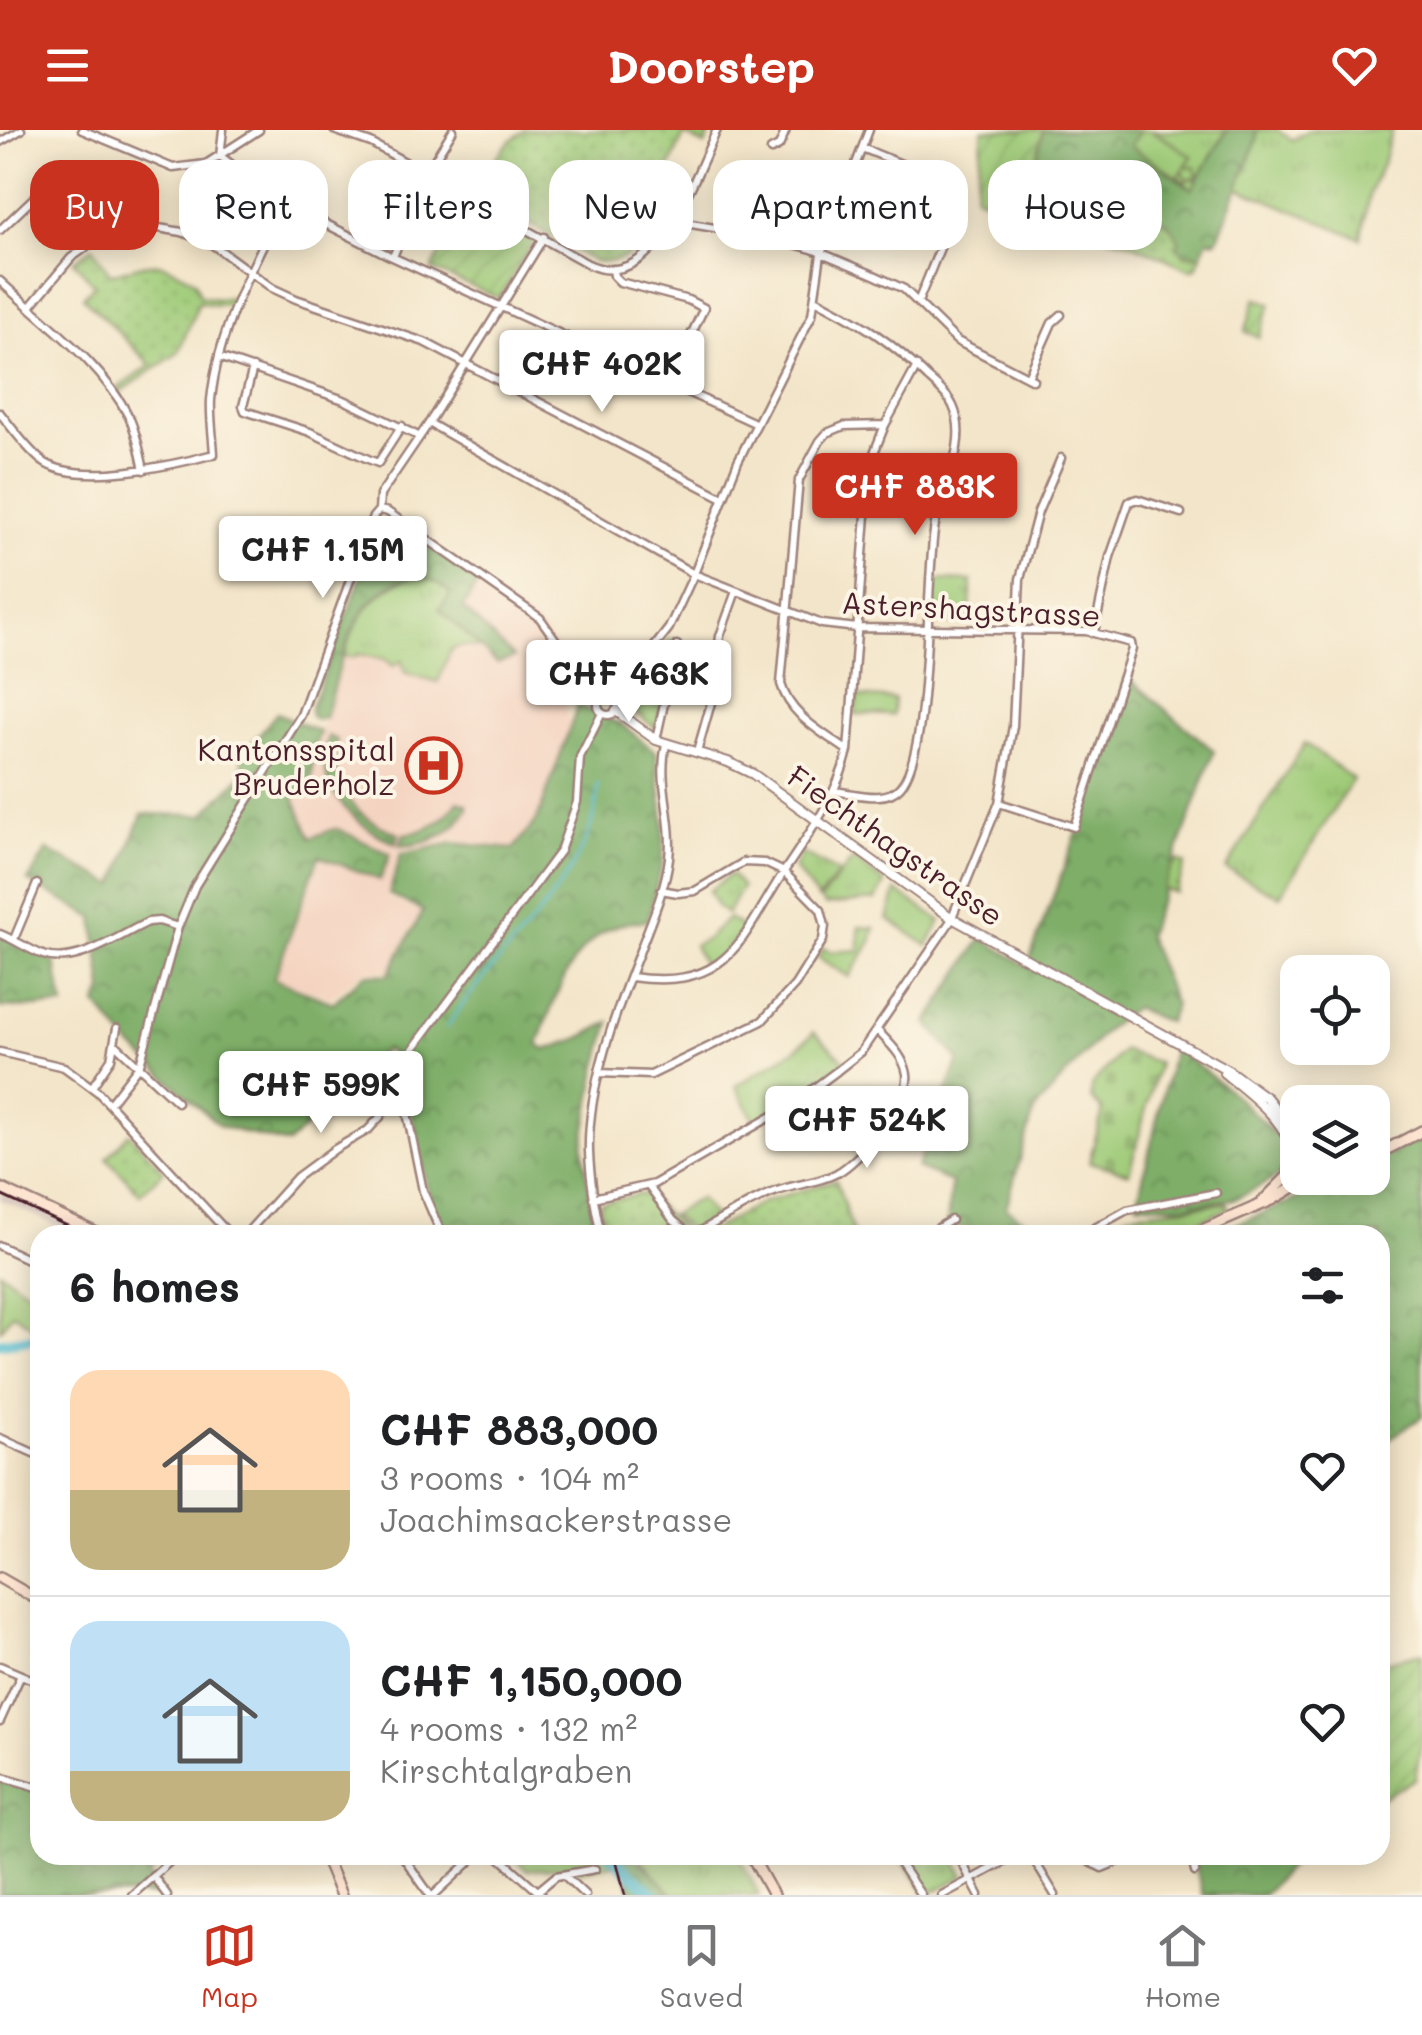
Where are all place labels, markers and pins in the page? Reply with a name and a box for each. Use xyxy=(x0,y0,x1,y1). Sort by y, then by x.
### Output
pin: CHF 402K xyxy=(499,330,705,415)
pin: CHF 883K xyxy=(812,453,1018,538)
pin: CHF 1.15M xyxy=(209,516,437,601)
pin: CHF 463K xyxy=(526,640,732,725)
place label: Kantonsspital Bruderholz xyxy=(198,729,395,803)
hospital icon: Kantonsspital Bruderholz xyxy=(404,736,464,796)
pin: CHF 599K xyxy=(218,1051,424,1136)
pin: CHF 524K xyxy=(764,1086,970,1171)

